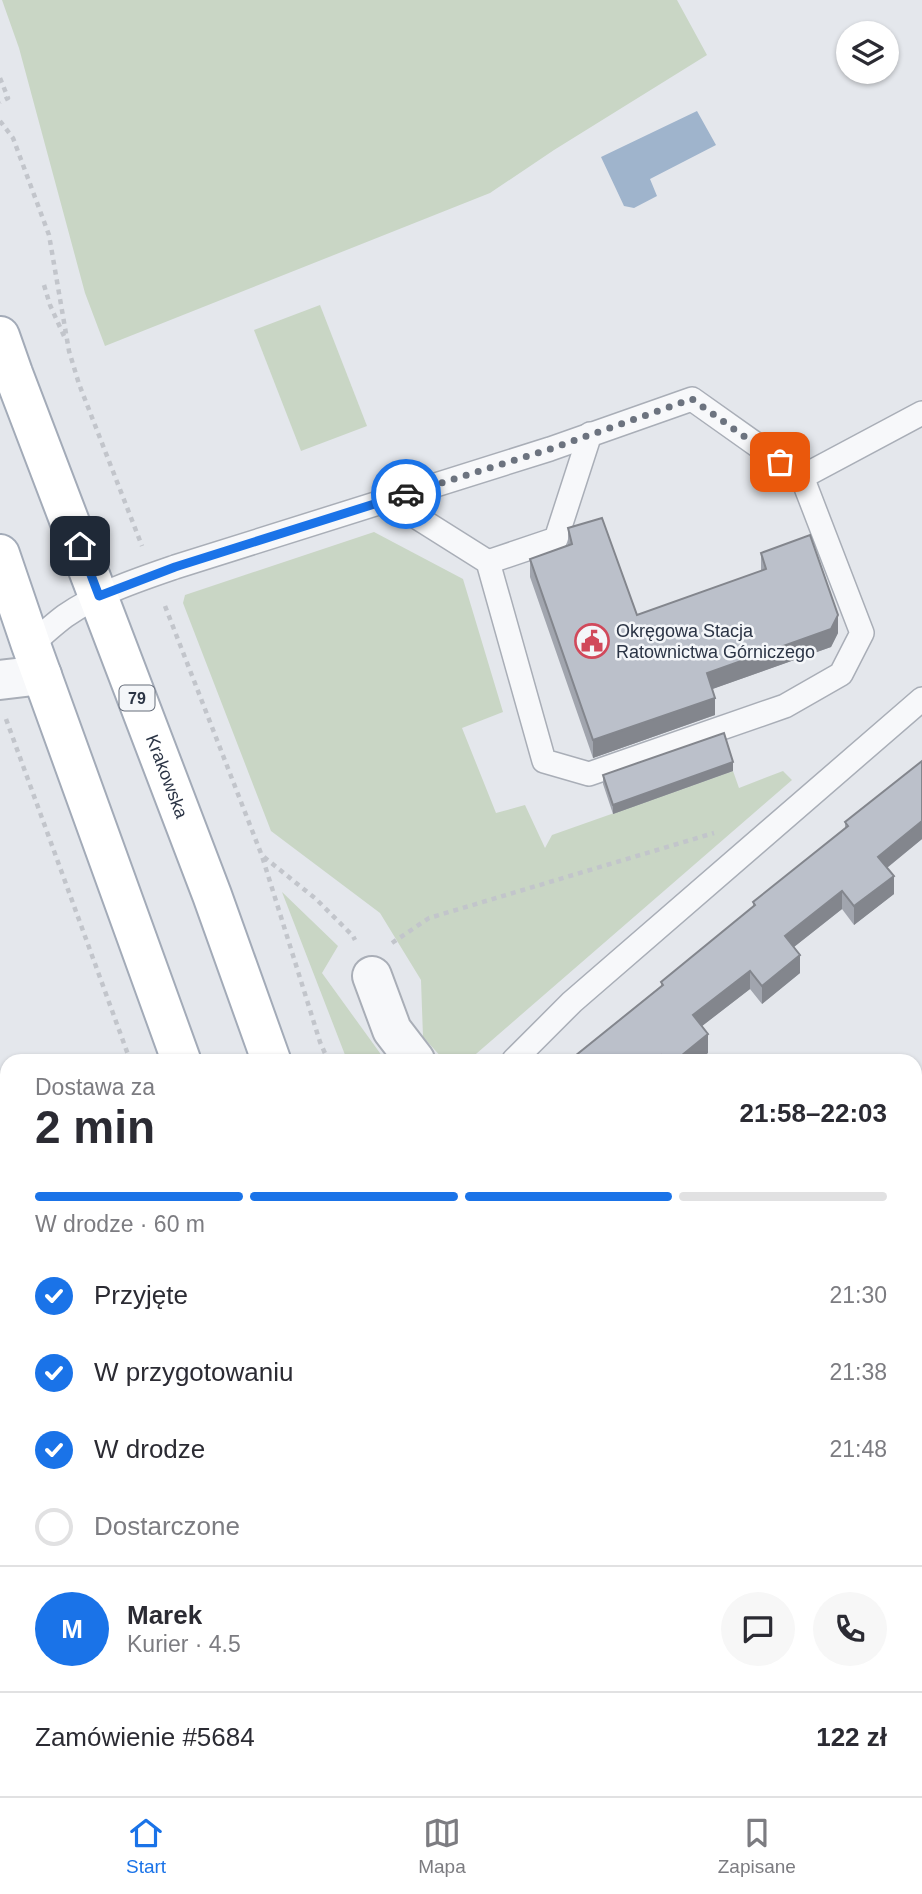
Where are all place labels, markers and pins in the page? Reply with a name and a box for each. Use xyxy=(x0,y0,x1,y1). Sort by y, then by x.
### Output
pin xyxy=(750,432,810,492)
pin xyxy=(50,516,110,576)
place label: Okręgowa Stacja Ratownictwa Górniczego xyxy=(616,621,815,662)
public building icon: Okręgowa Stacja Ratownictwa Górniczego xyxy=(573,622,611,660)

